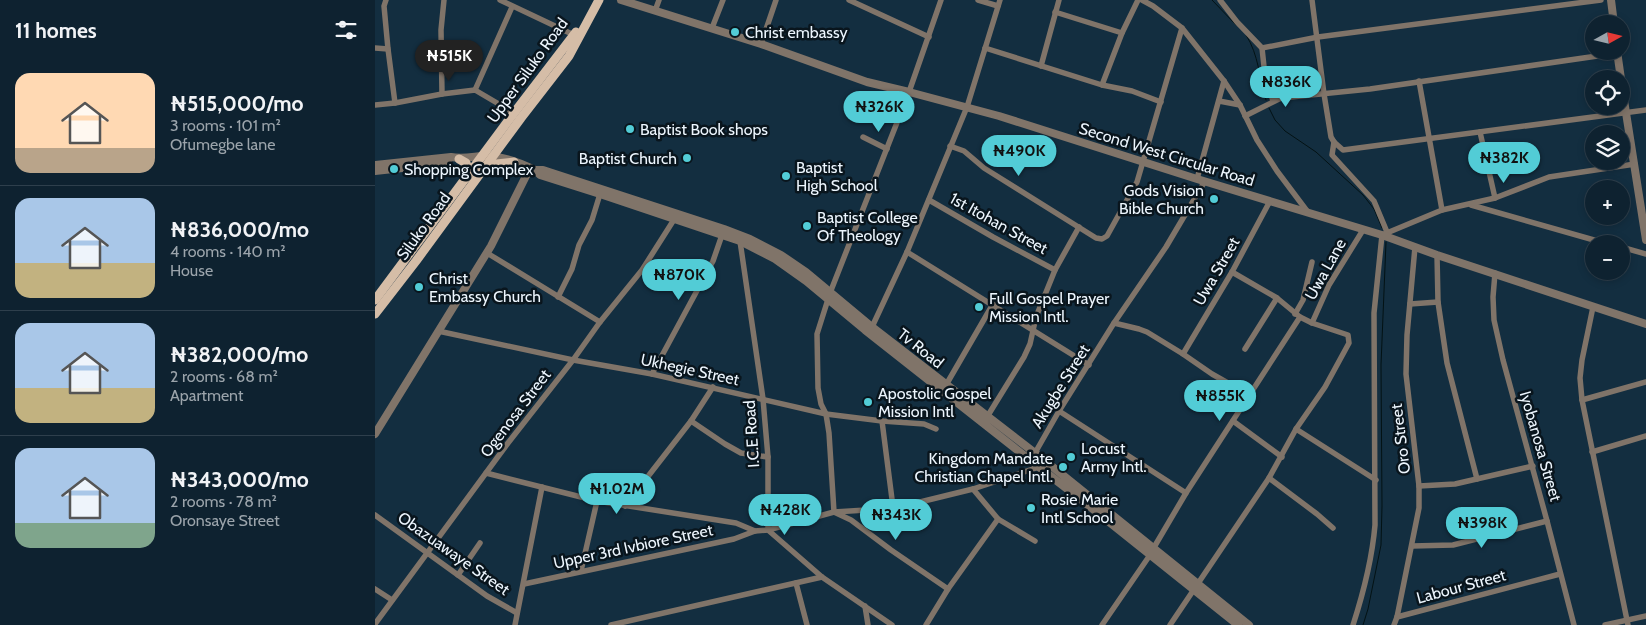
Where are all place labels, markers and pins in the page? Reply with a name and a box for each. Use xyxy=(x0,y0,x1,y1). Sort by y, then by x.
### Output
place label: Christ embassy xyxy=(745,23,848,42)
marker: Christ embassy xyxy=(729,26,741,38)
pin: ₦515K xyxy=(414,39,484,82)
pin: ₦836K xyxy=(1251,66,1321,108)
pin: ₦326K xyxy=(844,90,914,133)
place label: Baptist Book shops xyxy=(640,120,768,139)
marker: Baptist Book shops xyxy=(624,123,636,135)
pin: ₦490K xyxy=(984,134,1054,177)
pin: ₦382K xyxy=(1469,142,1539,184)
place label: Baptist Church xyxy=(579,149,677,168)
marker: Baptist Church xyxy=(681,152,693,164)
place label: Baptist High School xyxy=(796,158,878,195)
place label: Shopping Complex xyxy=(404,160,534,179)
marker: Shopping Complex xyxy=(388,163,400,175)
marker: Baptist High School xyxy=(780,170,792,182)
place label: Gods Vision Bible Church xyxy=(1119,181,1204,218)
marker: Gods Vision Bible Church xyxy=(1208,193,1220,205)
place label: Baptist College Of Theology xyxy=(817,208,918,245)
marker: Baptist College Of Theology xyxy=(801,220,813,232)
pin: ₦870K xyxy=(644,258,714,301)
place label: Christ Embassy Church xyxy=(429,269,541,306)
marker: Christ Embassy Church xyxy=(413,281,425,293)
place label: Full Gospel Prayer Mission Intl. xyxy=(989,289,1110,326)
marker: Full Gospel Prayer Mission Intl. xyxy=(973,301,985,313)
pin: ₦855K xyxy=(1185,380,1255,422)
place label: Apostolic Gospel Mission Intl xyxy=(878,384,992,421)
marker: Apostolic Gospel Mission Intl xyxy=(862,396,874,408)
place label: Locust Army Intl. xyxy=(1081,439,1147,476)
place label: Kingdom Mandate Christian Chapel Intl. xyxy=(914,449,1053,486)
marker: Locust Army Intl. xyxy=(1065,451,1077,463)
marker: Kingdom Mandate Christian Chapel Intl. xyxy=(1057,461,1069,473)
pin: ₦1.02M xyxy=(576,472,658,515)
place label: Rosie Marie Intl School xyxy=(1041,490,1118,527)
pin: ₦428K xyxy=(750,494,820,536)
pin: ₦343K xyxy=(861,498,931,541)
marker: Rosie Marie Intl School xyxy=(1025,502,1037,514)
pin: ₦398K xyxy=(1447,506,1517,549)

